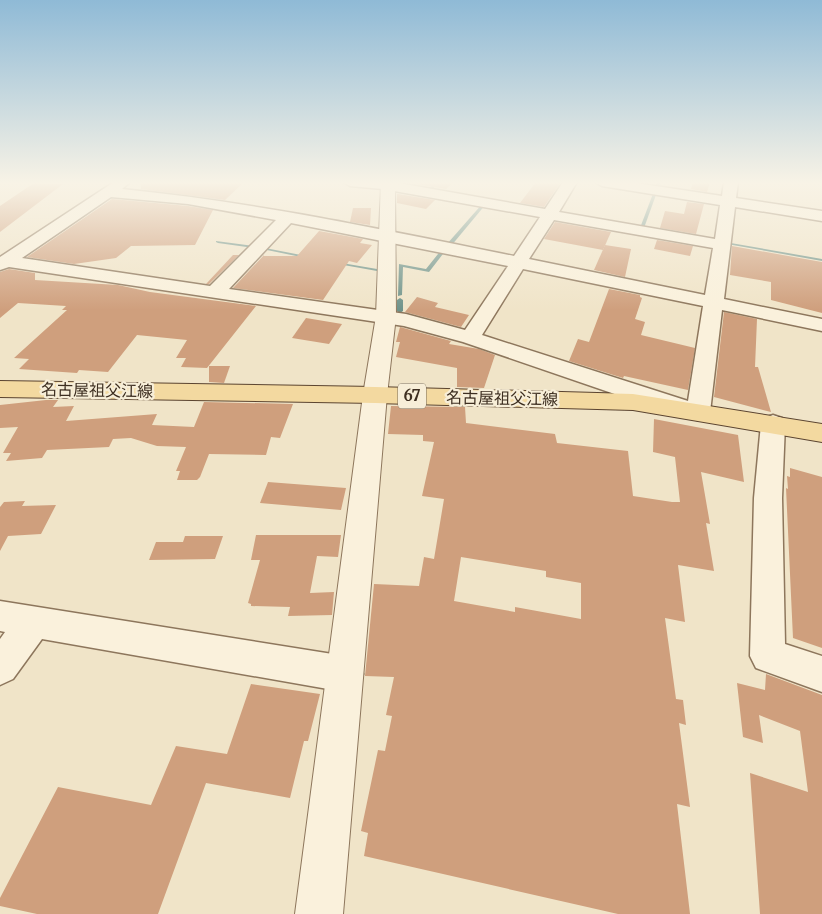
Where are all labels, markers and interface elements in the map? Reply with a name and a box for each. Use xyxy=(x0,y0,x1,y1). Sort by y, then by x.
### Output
street label: 名古屋祖父江線 xyxy=(41,379,153,401)
road number: 67 xyxy=(398,384,426,408)
street label: 名古屋祖父江線 xyxy=(446,387,558,409)

